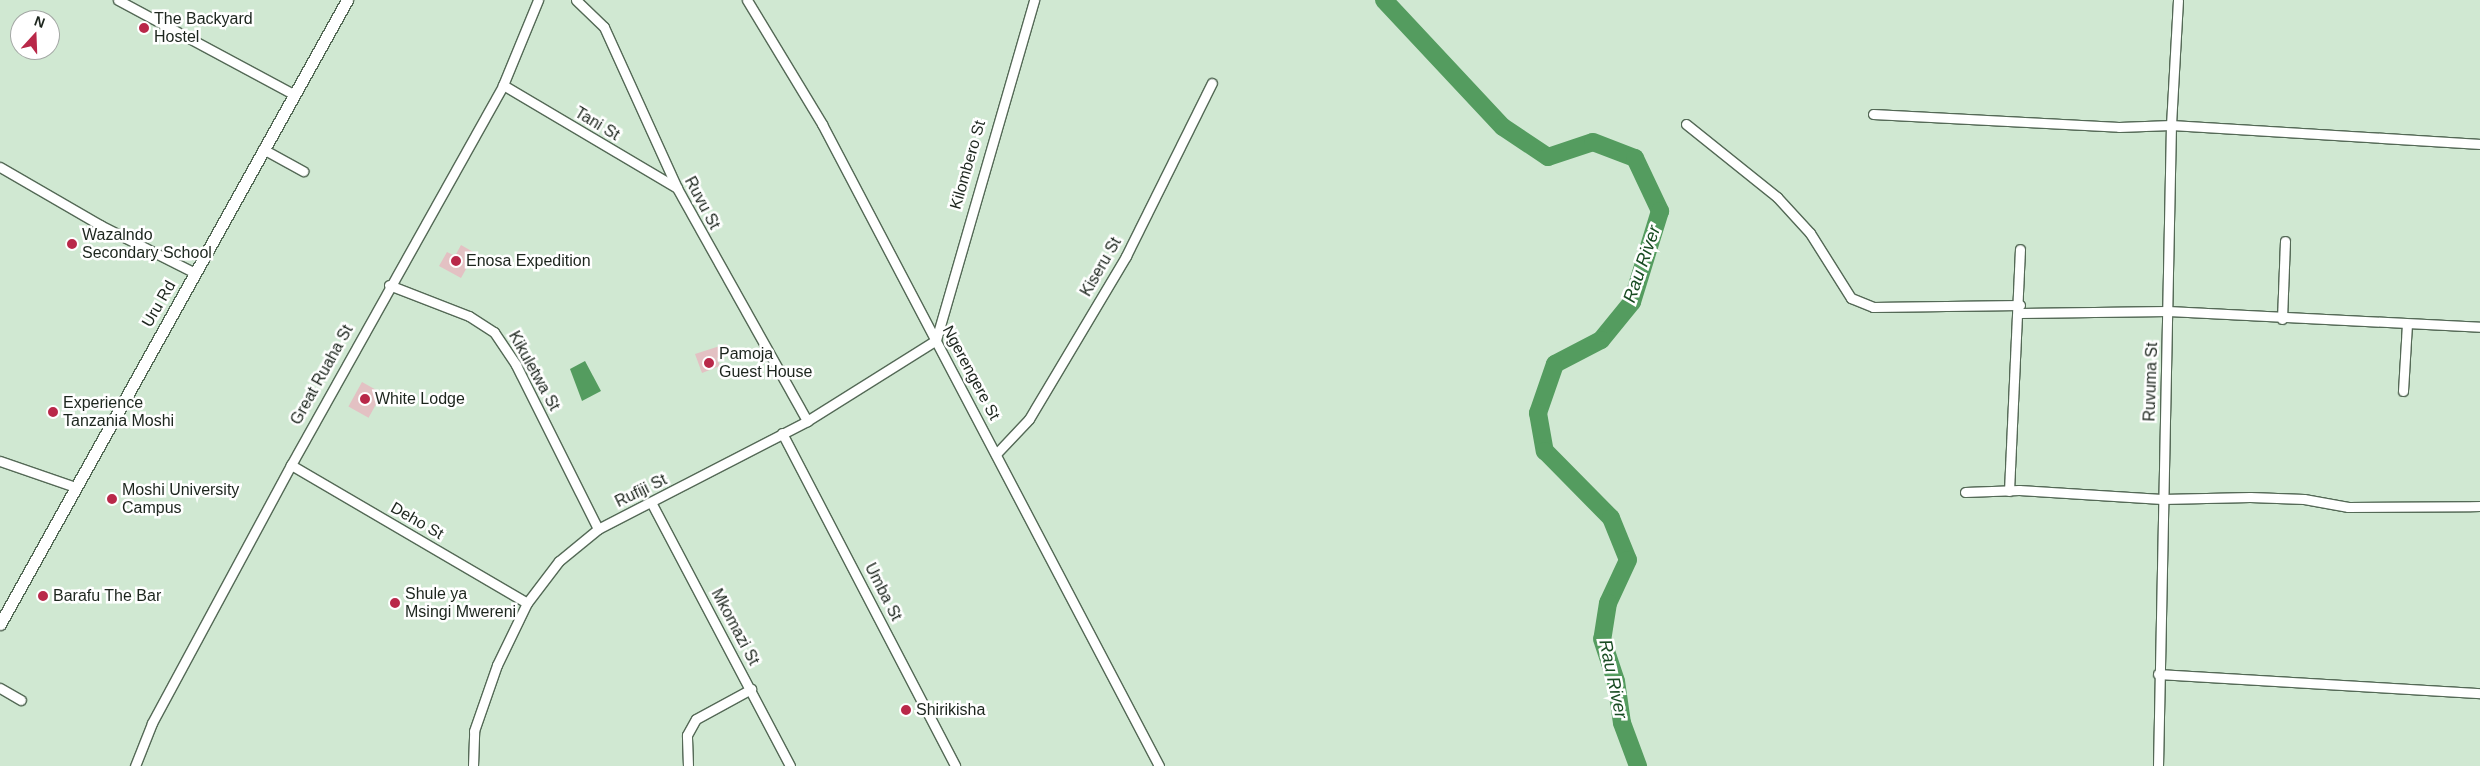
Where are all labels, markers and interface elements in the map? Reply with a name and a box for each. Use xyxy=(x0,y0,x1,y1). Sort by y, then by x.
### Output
place label: The Backyard Hostel xyxy=(154,9,253,47)
north arrow xyxy=(10,10,60,60)
text: N xyxy=(32,13,47,31)
marker: The Backyard Hostel xyxy=(138,22,150,34)
street label: Tani St xyxy=(571,103,623,145)
street label: Kilombero St xyxy=(946,118,990,212)
street label: Ruvu St xyxy=(680,173,724,233)
water label: Rau River xyxy=(1619,223,1665,305)
place label: Wazalndo Secondary School xyxy=(82,225,212,263)
street label: Kiseru St xyxy=(1076,234,1126,300)
marker: Wazalndo Secondary School xyxy=(66,238,78,250)
place label: Enosa Expedition xyxy=(466,251,591,271)
marker: Enosa Expedition xyxy=(450,255,462,267)
street label: Uru Rd xyxy=(138,277,180,331)
street label: Great Ruaha St xyxy=(287,322,357,428)
street label: Ngerengere St xyxy=(938,323,1004,423)
street label: Kikuletwa St xyxy=(504,328,564,414)
street label: Ruvuma St xyxy=(2140,342,2162,422)
place label: Pamoja Guest House xyxy=(719,344,812,382)
marker: Pamoja Guest House xyxy=(703,357,715,369)
place label: White Lodge xyxy=(375,389,465,409)
place label: Experience Tanzania Moshi xyxy=(63,393,174,431)
marker: White Lodge xyxy=(359,393,371,405)
marker: Experience Tanzania Moshi xyxy=(47,406,59,418)
street label: Rufiji St xyxy=(612,470,670,512)
place label: Moshi University Campus xyxy=(122,480,239,518)
marker: Moshi University Campus xyxy=(106,493,118,505)
street label: Deho St xyxy=(387,498,447,544)
street label: Umba St xyxy=(860,560,906,624)
place label: Shule ya Msingi Mwereni xyxy=(405,584,516,622)
place label: Barafu The Bar xyxy=(53,586,162,606)
street label: Mkomazi St xyxy=(707,586,763,668)
marker: Barafu The Bar xyxy=(37,590,49,602)
marker: Shule ya Msingi Mwereni xyxy=(389,597,401,609)
water label: Rau River xyxy=(1594,638,1632,720)
place label: Shirikisha xyxy=(916,700,985,720)
marker: Shirikisha xyxy=(900,704,912,716)

